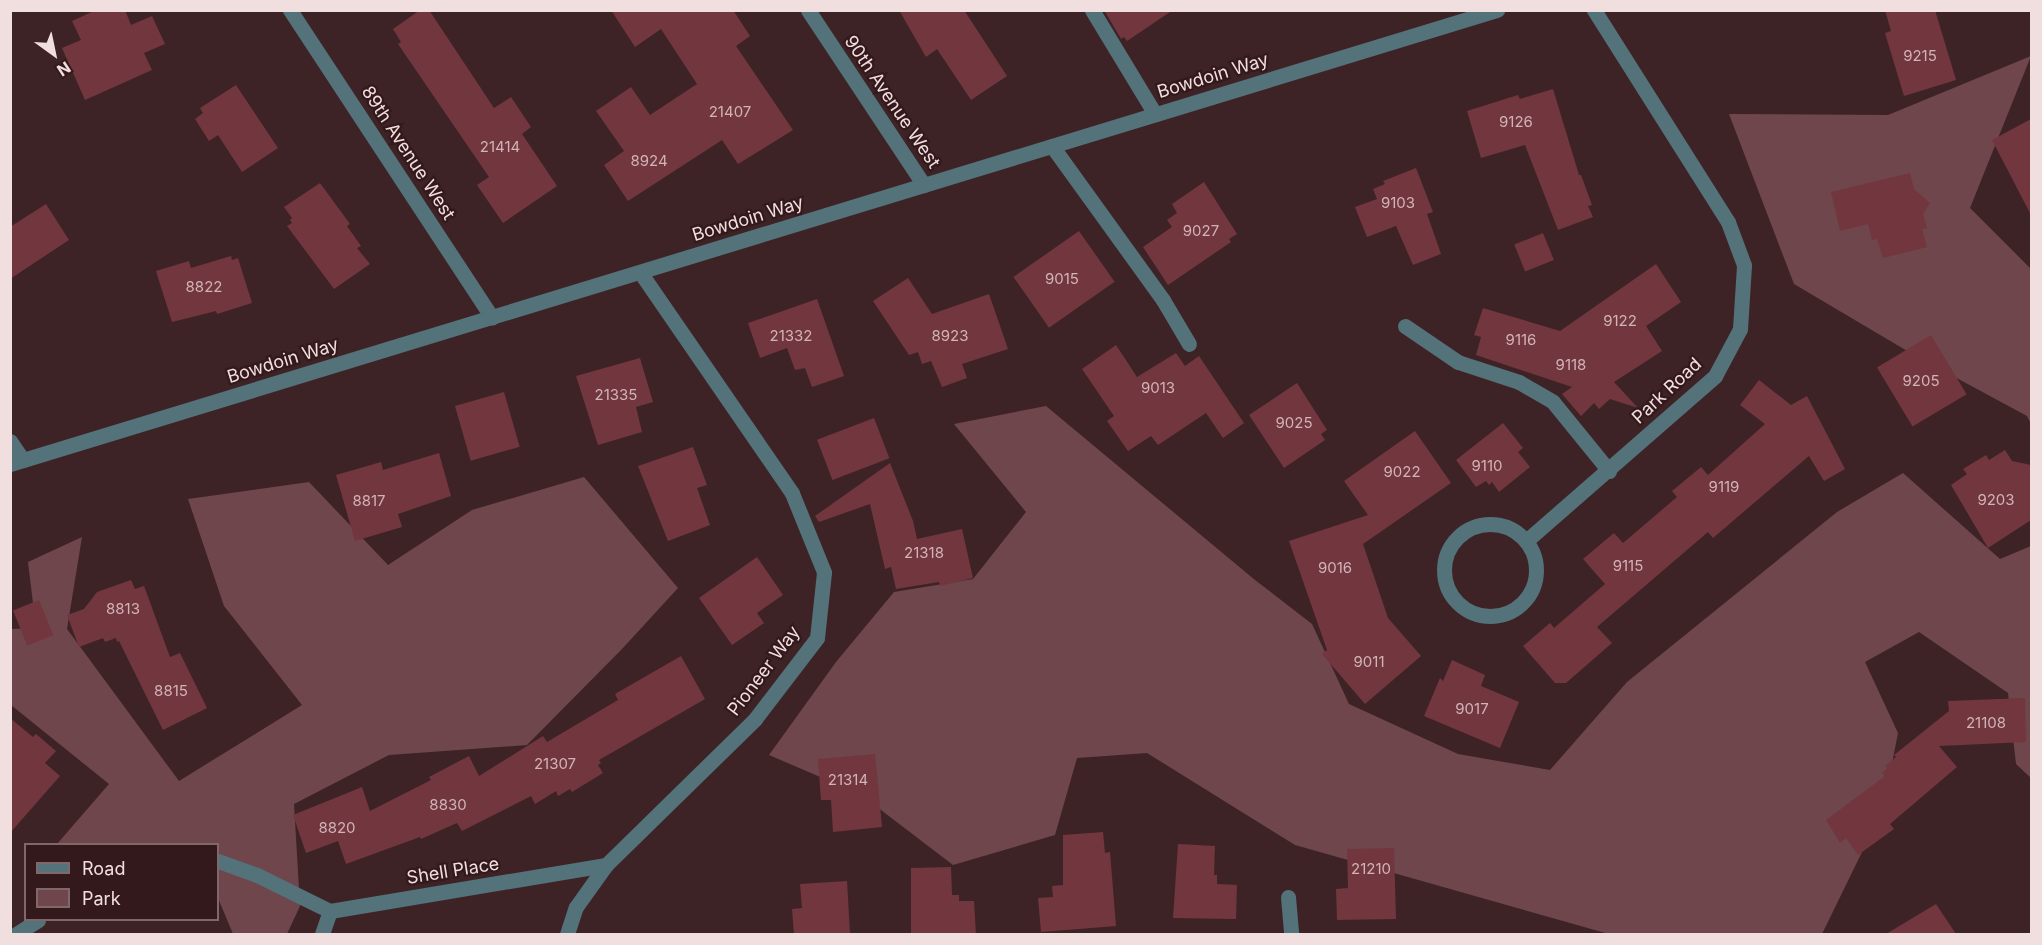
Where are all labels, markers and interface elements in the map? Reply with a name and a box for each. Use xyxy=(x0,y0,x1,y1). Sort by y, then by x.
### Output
north arrow xyxy=(24,24,84,84)
street label: 90th Avenue West xyxy=(840,32,944,172)
house number: 9215 xyxy=(1903,47,1937,65)
street label: Bowdoin Way xyxy=(1155,49,1271,103)
text: N xyxy=(53,57,74,81)
street label: 89th Avenue West xyxy=(357,82,459,224)
house number: 21407 xyxy=(709,103,751,121)
house number: 9126 xyxy=(1499,113,1533,131)
house number: 21414 xyxy=(480,138,520,156)
house number: 8924 xyxy=(630,152,668,170)
street label: Bowdoin Way xyxy=(690,192,806,246)
house number: 9103 xyxy=(1381,194,1415,212)
house number: 9027 xyxy=(1183,222,1219,240)
house number: 9015 xyxy=(1045,270,1079,288)
house number: 8822 xyxy=(186,278,222,296)
house number: 9122 xyxy=(1603,312,1637,330)
house number: 21332 xyxy=(770,327,812,345)
house number: 8923 xyxy=(932,327,968,345)
house number: 9116 xyxy=(1506,331,1536,349)
street label: Bowdoin Way xyxy=(225,334,341,388)
street label: Park Road xyxy=(1628,353,1706,429)
house number: 9118 xyxy=(1556,356,1586,374)
house number: 9205 xyxy=(1902,372,1940,390)
house number: 9013 xyxy=(1141,379,1175,397)
house number: 21335 xyxy=(595,386,637,404)
house number: 9025 xyxy=(1275,414,1313,432)
house number: 9110 xyxy=(1472,457,1502,475)
house number: 9022 xyxy=(1383,463,1421,481)
house number: 9119 xyxy=(1709,478,1739,496)
house number: 9203 xyxy=(1977,491,2015,509)
house number: 8817 xyxy=(352,492,386,510)
house number: 21318 xyxy=(904,544,944,562)
house number: 9115 xyxy=(1613,557,1643,575)
house number: 9016 xyxy=(1318,559,1352,577)
house number: 8813 xyxy=(106,600,140,618)
street label: Pioneer Way xyxy=(723,622,805,720)
house number: 9011 xyxy=(1354,653,1384,671)
house number: 8815 xyxy=(154,682,188,700)
house number: 9017 xyxy=(1455,700,1489,718)
house number: 21108 xyxy=(1966,714,2006,732)
house number: 21307 xyxy=(534,755,576,773)
house number: 21314 xyxy=(828,771,868,789)
house number: 8830 xyxy=(429,796,467,814)
house number: 8820 xyxy=(318,819,356,837)
legend xyxy=(24,843,219,921)
street label: Shell Place xyxy=(405,853,501,889)
text: Road xyxy=(82,858,125,879)
house number: 21210 xyxy=(1351,860,1391,878)
text: Park xyxy=(82,888,121,909)

